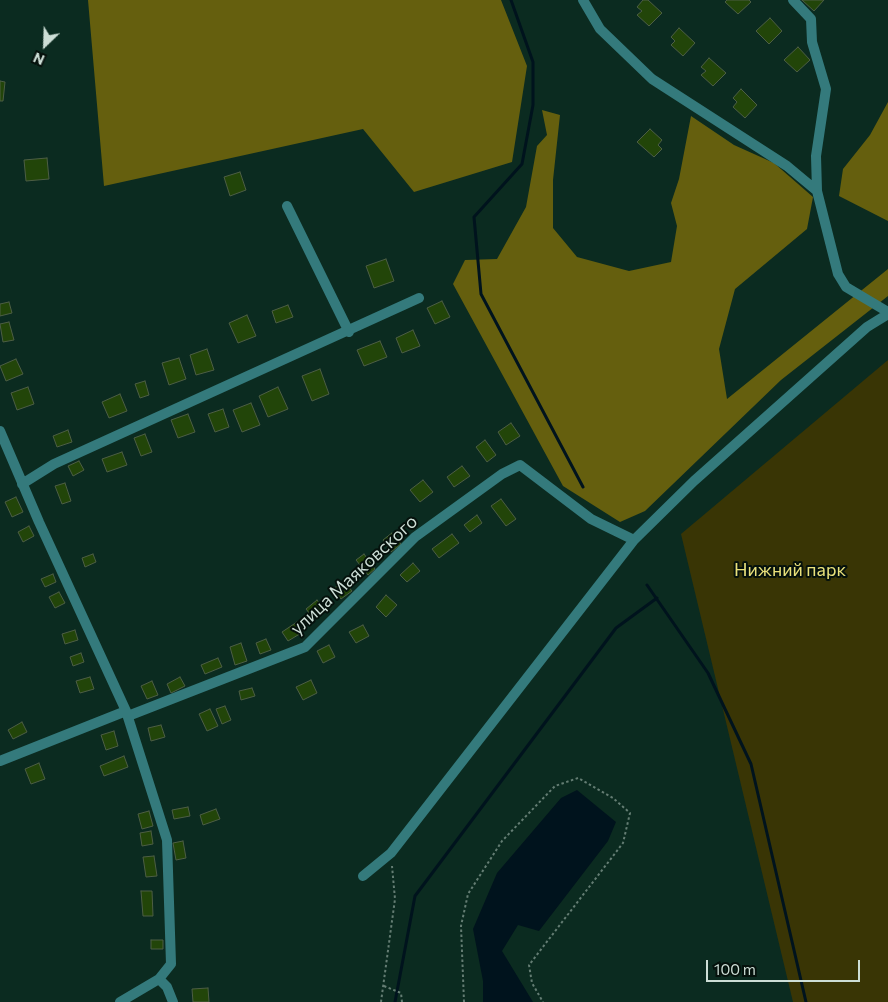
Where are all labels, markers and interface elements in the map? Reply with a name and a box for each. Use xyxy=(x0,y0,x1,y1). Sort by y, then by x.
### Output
north arrow xyxy=(20,20,70,70)
text: N xyxy=(30,49,47,69)
street label: улица Маяковского xyxy=(286,511,422,639)
park label: Нижний парк xyxy=(734,559,846,581)
scale bar xyxy=(708,950,862,982)
text: 100 m xyxy=(714,960,756,978)

